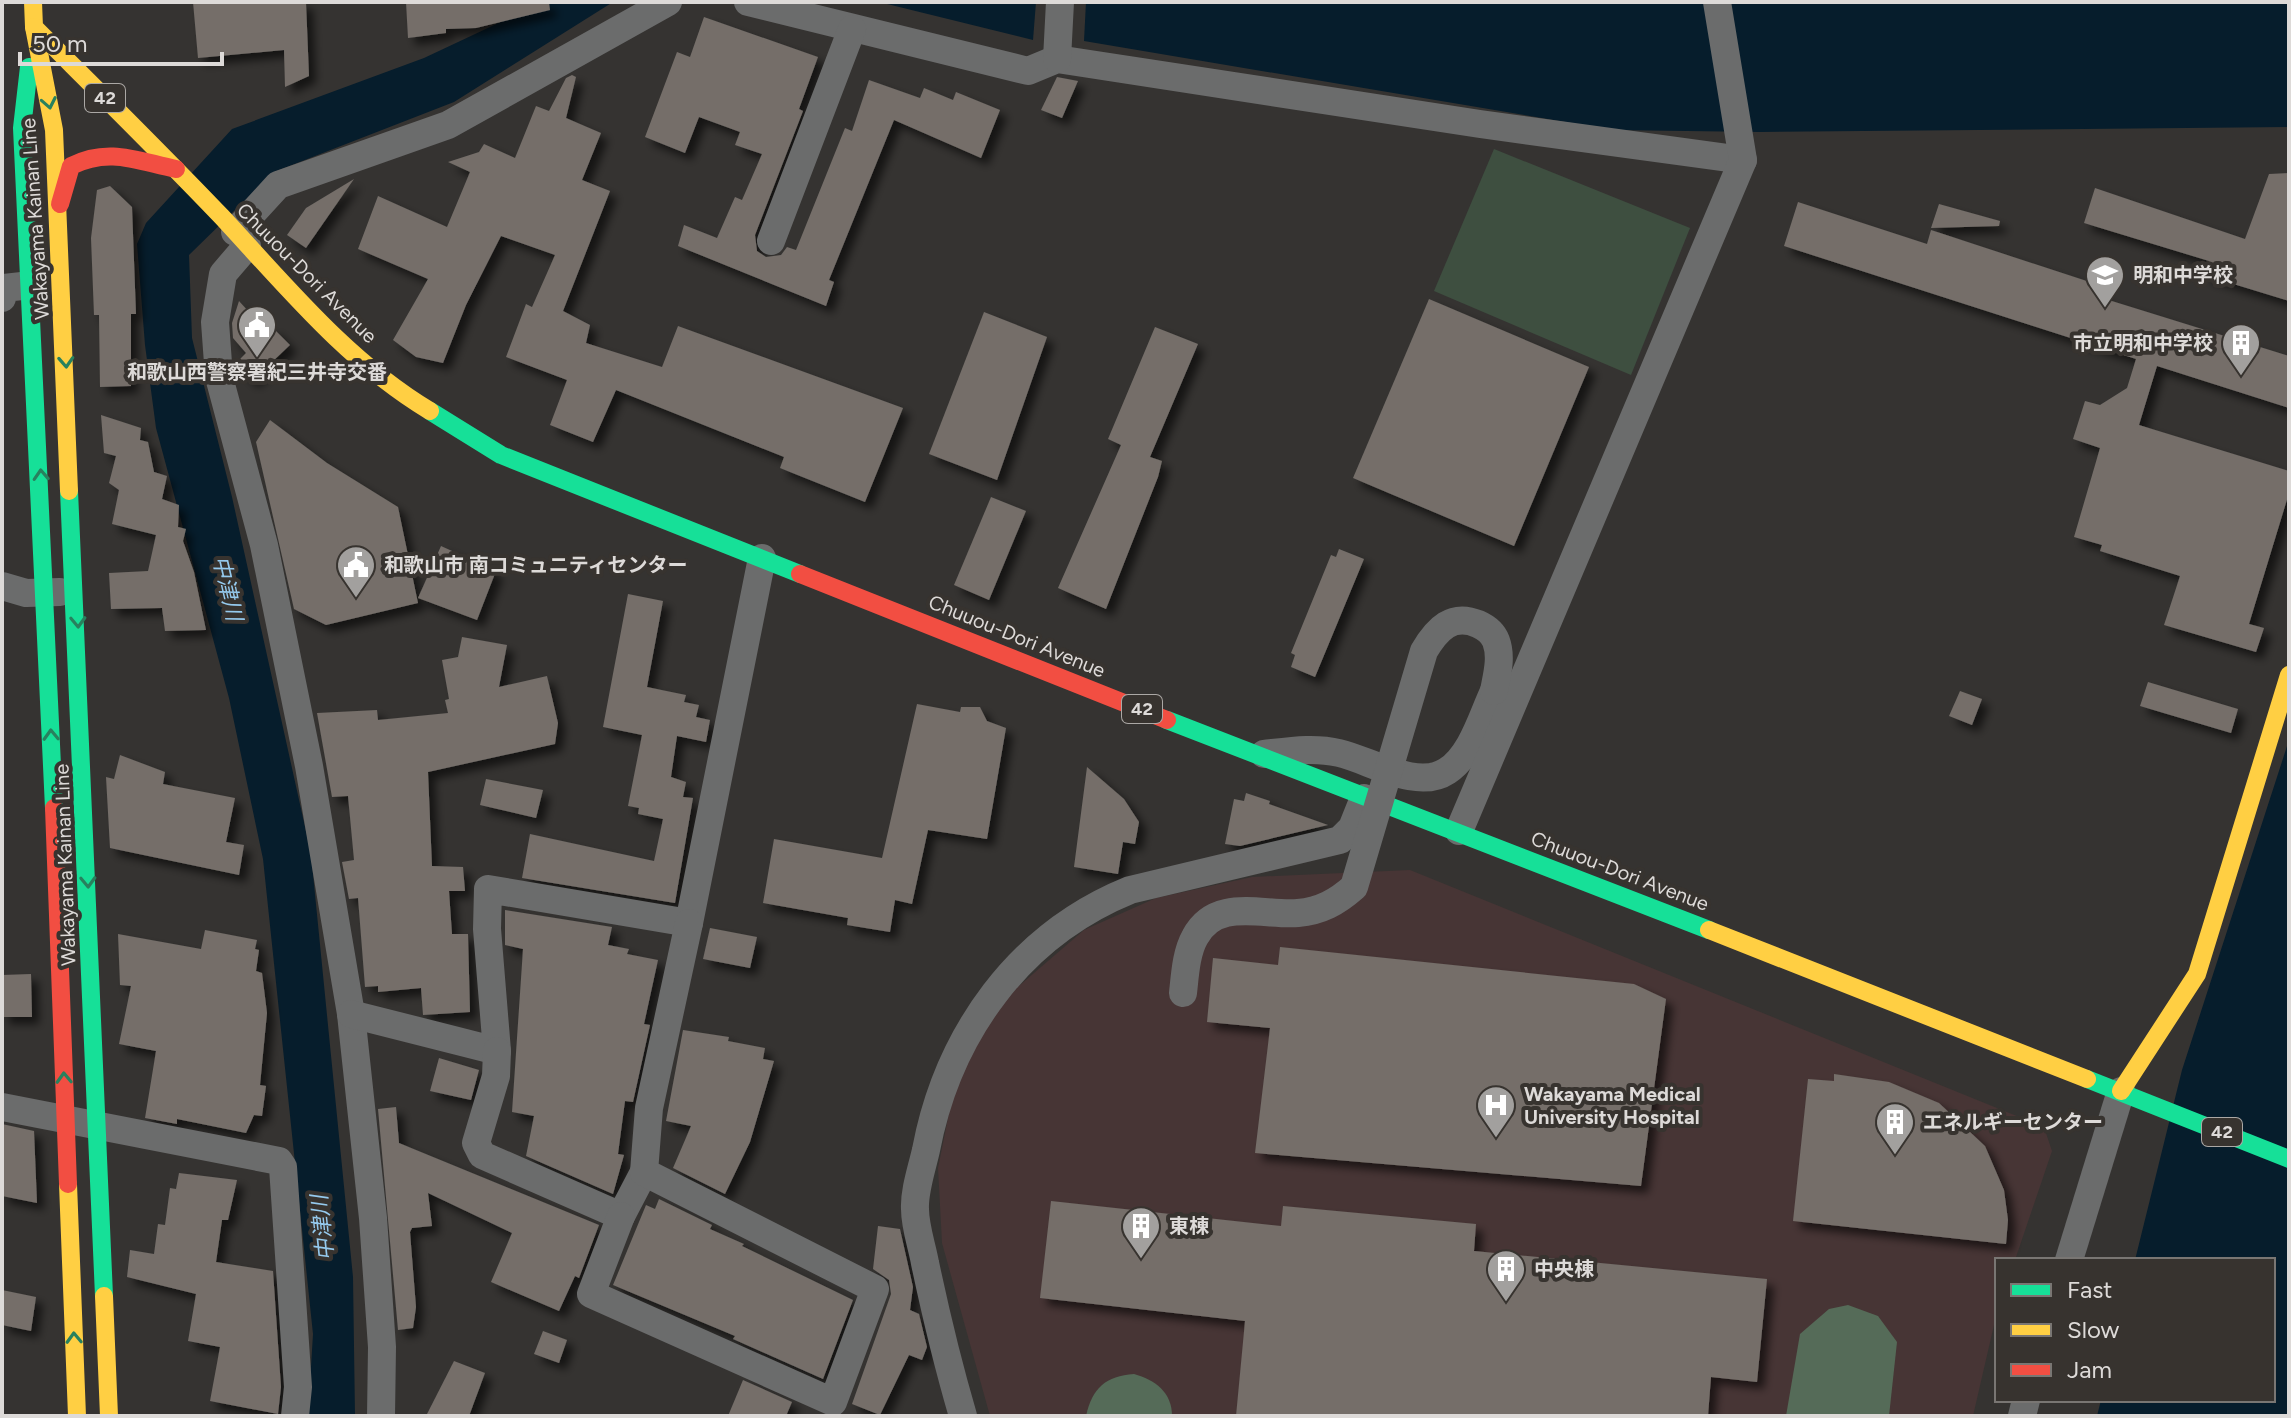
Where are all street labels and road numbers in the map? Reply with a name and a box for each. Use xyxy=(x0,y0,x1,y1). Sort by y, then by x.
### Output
road number: 42 xyxy=(85,84,125,112)
street label: Wakayama Kainan Line xyxy=(16,117,54,321)
street label: Chuuou-Dori Avenue xyxy=(232,198,382,348)
street label: Chuuou-Dori Avenue xyxy=(925,590,1109,682)
road number: 42 xyxy=(1122,695,1162,723)
street label: Wakayama Kainan Line xyxy=(49,763,81,966)
street label: Chuuou-Dori Avenue xyxy=(1528,826,1712,916)
road number: 42 xyxy=(2202,1118,2242,1146)

